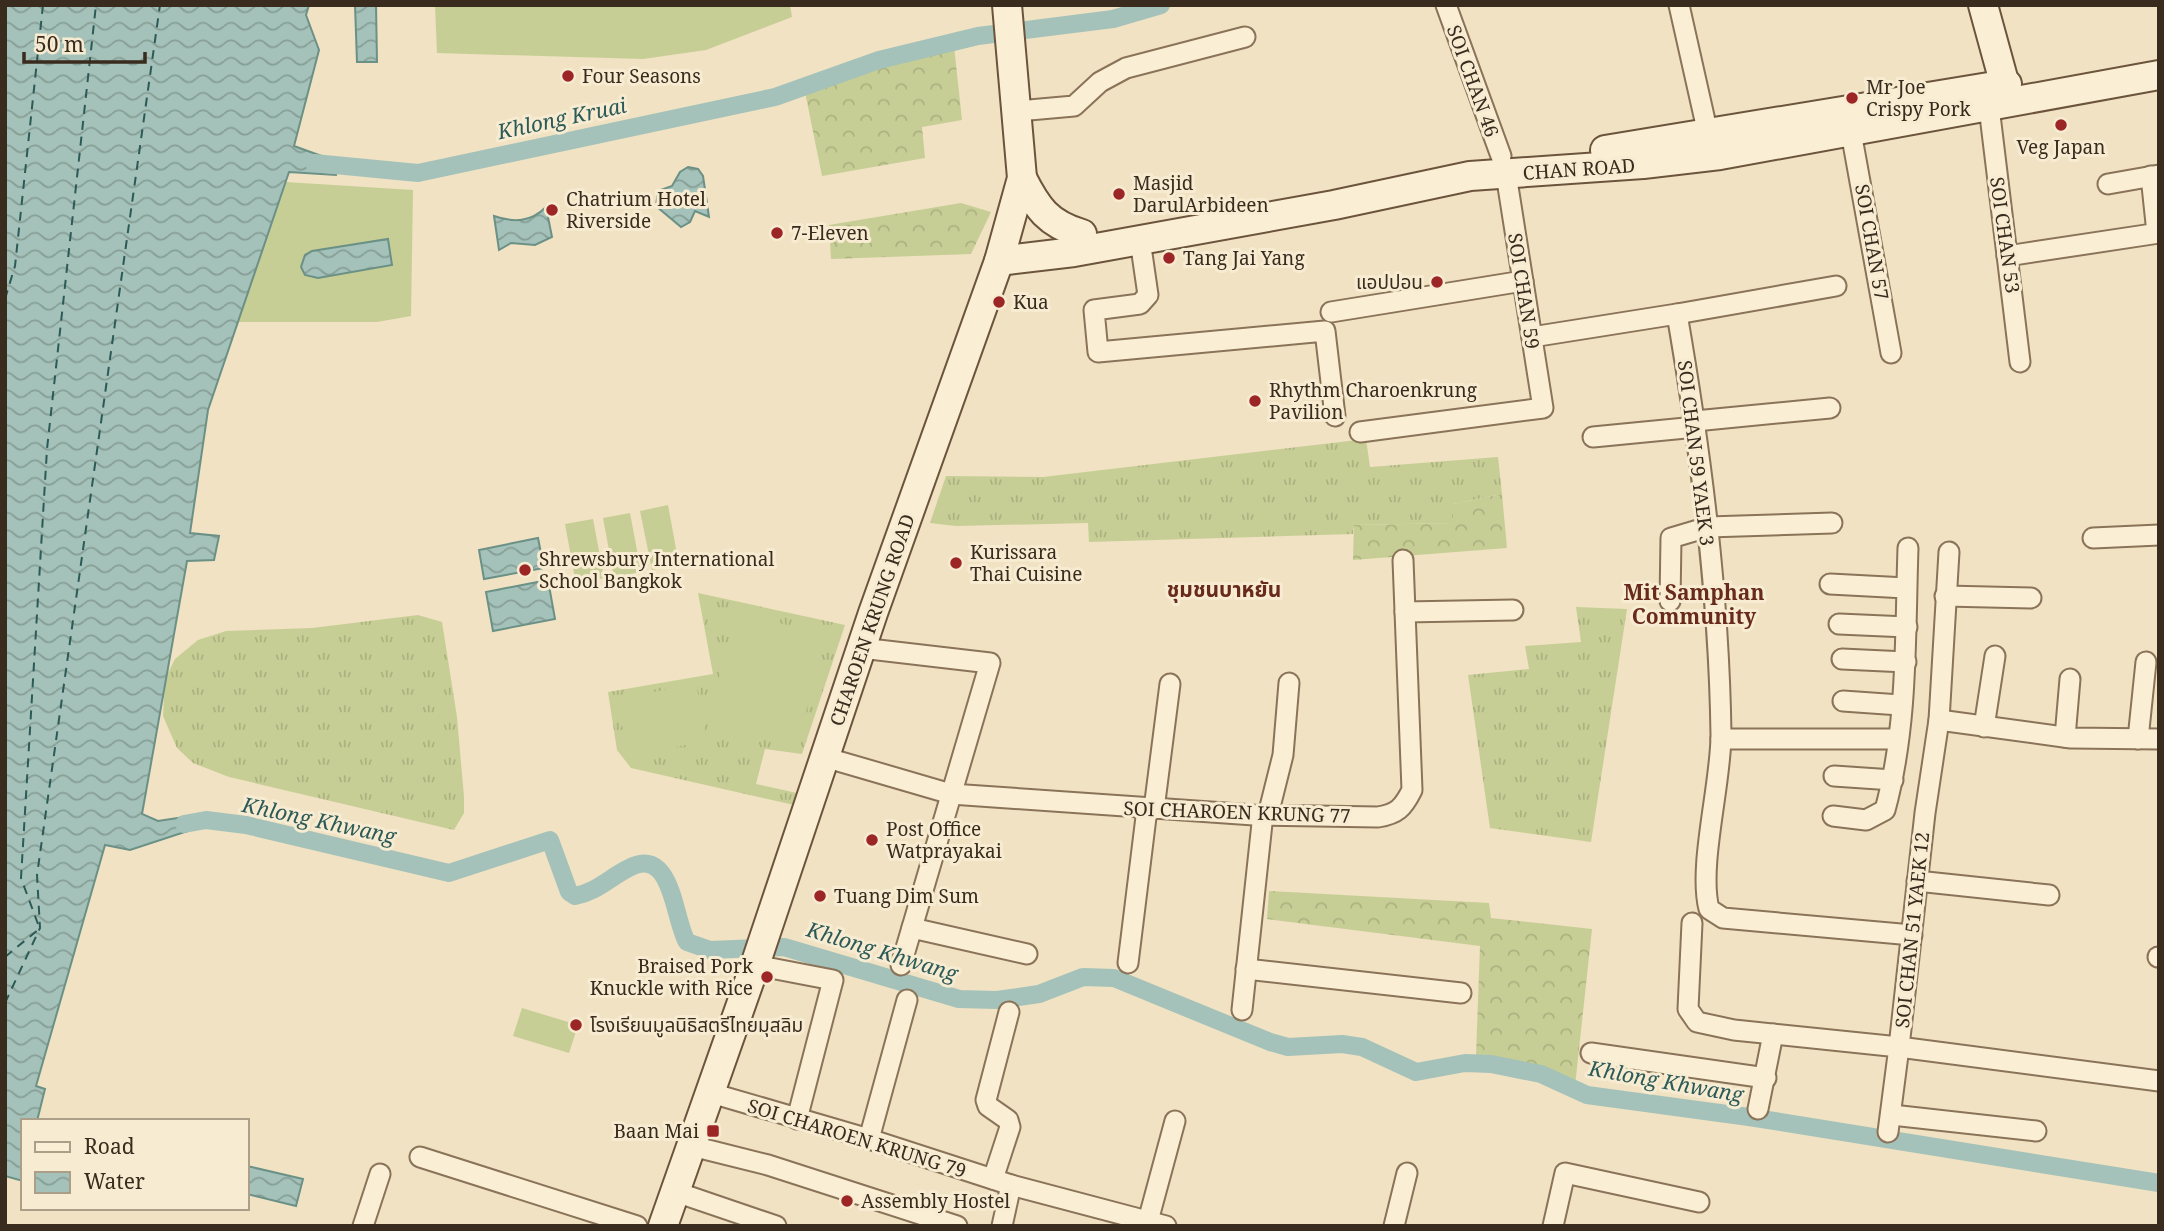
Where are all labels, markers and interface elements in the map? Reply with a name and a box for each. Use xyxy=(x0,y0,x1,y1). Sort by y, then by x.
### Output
scale bar xyxy=(24,21,145,65)
street label: SOI CHAN 46 xyxy=(1441,22,1505,140)
text: 50 m xyxy=(35,30,84,58)
place label: Four Seasons xyxy=(582,63,701,89)
marker: Four Seasons xyxy=(560,68,576,84)
place label: Mr Joe Crispy Pork xyxy=(1866,74,1972,122)
marker: Mr Joe Crispy Pork xyxy=(1844,90,1860,106)
water label: Khlong Kruai xyxy=(494,91,629,146)
marker: Veg Japan xyxy=(2053,117,2069,133)
place label: Veg Japan xyxy=(2016,134,2106,160)
street label: CHAN ROAD xyxy=(1522,152,1636,186)
place label: Masjid DarulArbideen xyxy=(1133,170,1269,218)
street label: SOI CHAN 53 xyxy=(1984,175,2026,295)
street label: SOI CHAN 57 xyxy=(1849,182,1895,302)
place label: Chatrium Hotel Riverside xyxy=(566,186,706,234)
marker: Masjid DarulArbideen xyxy=(1111,186,1127,202)
marker: Chatrium Hotel Riverside xyxy=(544,202,560,218)
place label: 7-Eleven xyxy=(791,220,869,246)
marker: 7-Eleven xyxy=(769,225,785,241)
street label: SOI CHAN 59 xyxy=(1502,231,1546,351)
place label: Tang Jai Yang xyxy=(1183,245,1305,271)
marker: Tang Jai Yang xyxy=(1161,250,1177,266)
place label: แอปปอน xyxy=(1356,269,1423,295)
marker: แอปปอน xyxy=(1429,274,1445,290)
place label: Kua xyxy=(1013,289,1049,315)
marker: Kua xyxy=(991,294,1007,310)
street label: SOI CHAN 59 YAEK 3 xyxy=(1672,359,1720,547)
place label: Rhythm Charoenkrung Pavilion xyxy=(1269,377,1477,425)
marker: Rhythm Charoenkrung Pavilion xyxy=(1247,393,1263,409)
street label: CHAROEN KRUNG ROAD xyxy=(823,510,921,730)
place label: Kurissara Thai Cuisine xyxy=(970,539,1082,587)
place label: Shrewsbury International School Bangkok xyxy=(539,546,774,594)
marker: Kurissara Thai Cuisine xyxy=(948,555,964,571)
marker: Shrewsbury International School Bangkok xyxy=(517,562,533,578)
district label: ชุมชนบาหยัน xyxy=(1167,575,1281,603)
district label: Mit Samphan Community xyxy=(1624,578,1764,630)
water label: Khlong Khwang xyxy=(239,790,400,850)
street label: SOI CHAROEN KRUNG 77 xyxy=(1123,795,1351,829)
place label: Post Office Watprayakai xyxy=(886,816,1002,864)
street label: SOI CHAN 51 YAEK 12 xyxy=(1889,831,1935,1029)
marker: Post Office Watprayakai xyxy=(864,832,880,848)
place label: Tuang Dim Sum xyxy=(834,883,979,909)
marker: Tuang Dim Sum xyxy=(812,888,828,904)
water label: Khlong Khwang xyxy=(802,915,962,988)
place label: Braised Pork Knuckle with Rice xyxy=(590,953,754,1001)
marker: Braised Pork Knuckle with Rice xyxy=(759,969,775,985)
place label: โรงเรียนมูลนิธิสตรีไทยมุสลิม xyxy=(590,1012,803,1038)
marker: โรงเรียนมูลนิธิสตรีไทยมุสลิม xyxy=(568,1017,584,1033)
water label: Khlong Khwang xyxy=(1586,1053,1747,1109)
street label: SOI CHAROEN KRUNG 79 xyxy=(744,1092,970,1184)
place label: Baan Mai xyxy=(613,1118,699,1144)
legend xyxy=(21,1119,248,1210)
marker: Baan Mai xyxy=(705,1123,721,1139)
text: Road xyxy=(84,1132,135,1160)
text: Water xyxy=(84,1167,145,1195)
place label: Assembly Hostel xyxy=(861,1188,1010,1214)
marker: Assembly Hostel xyxy=(839,1193,855,1209)

